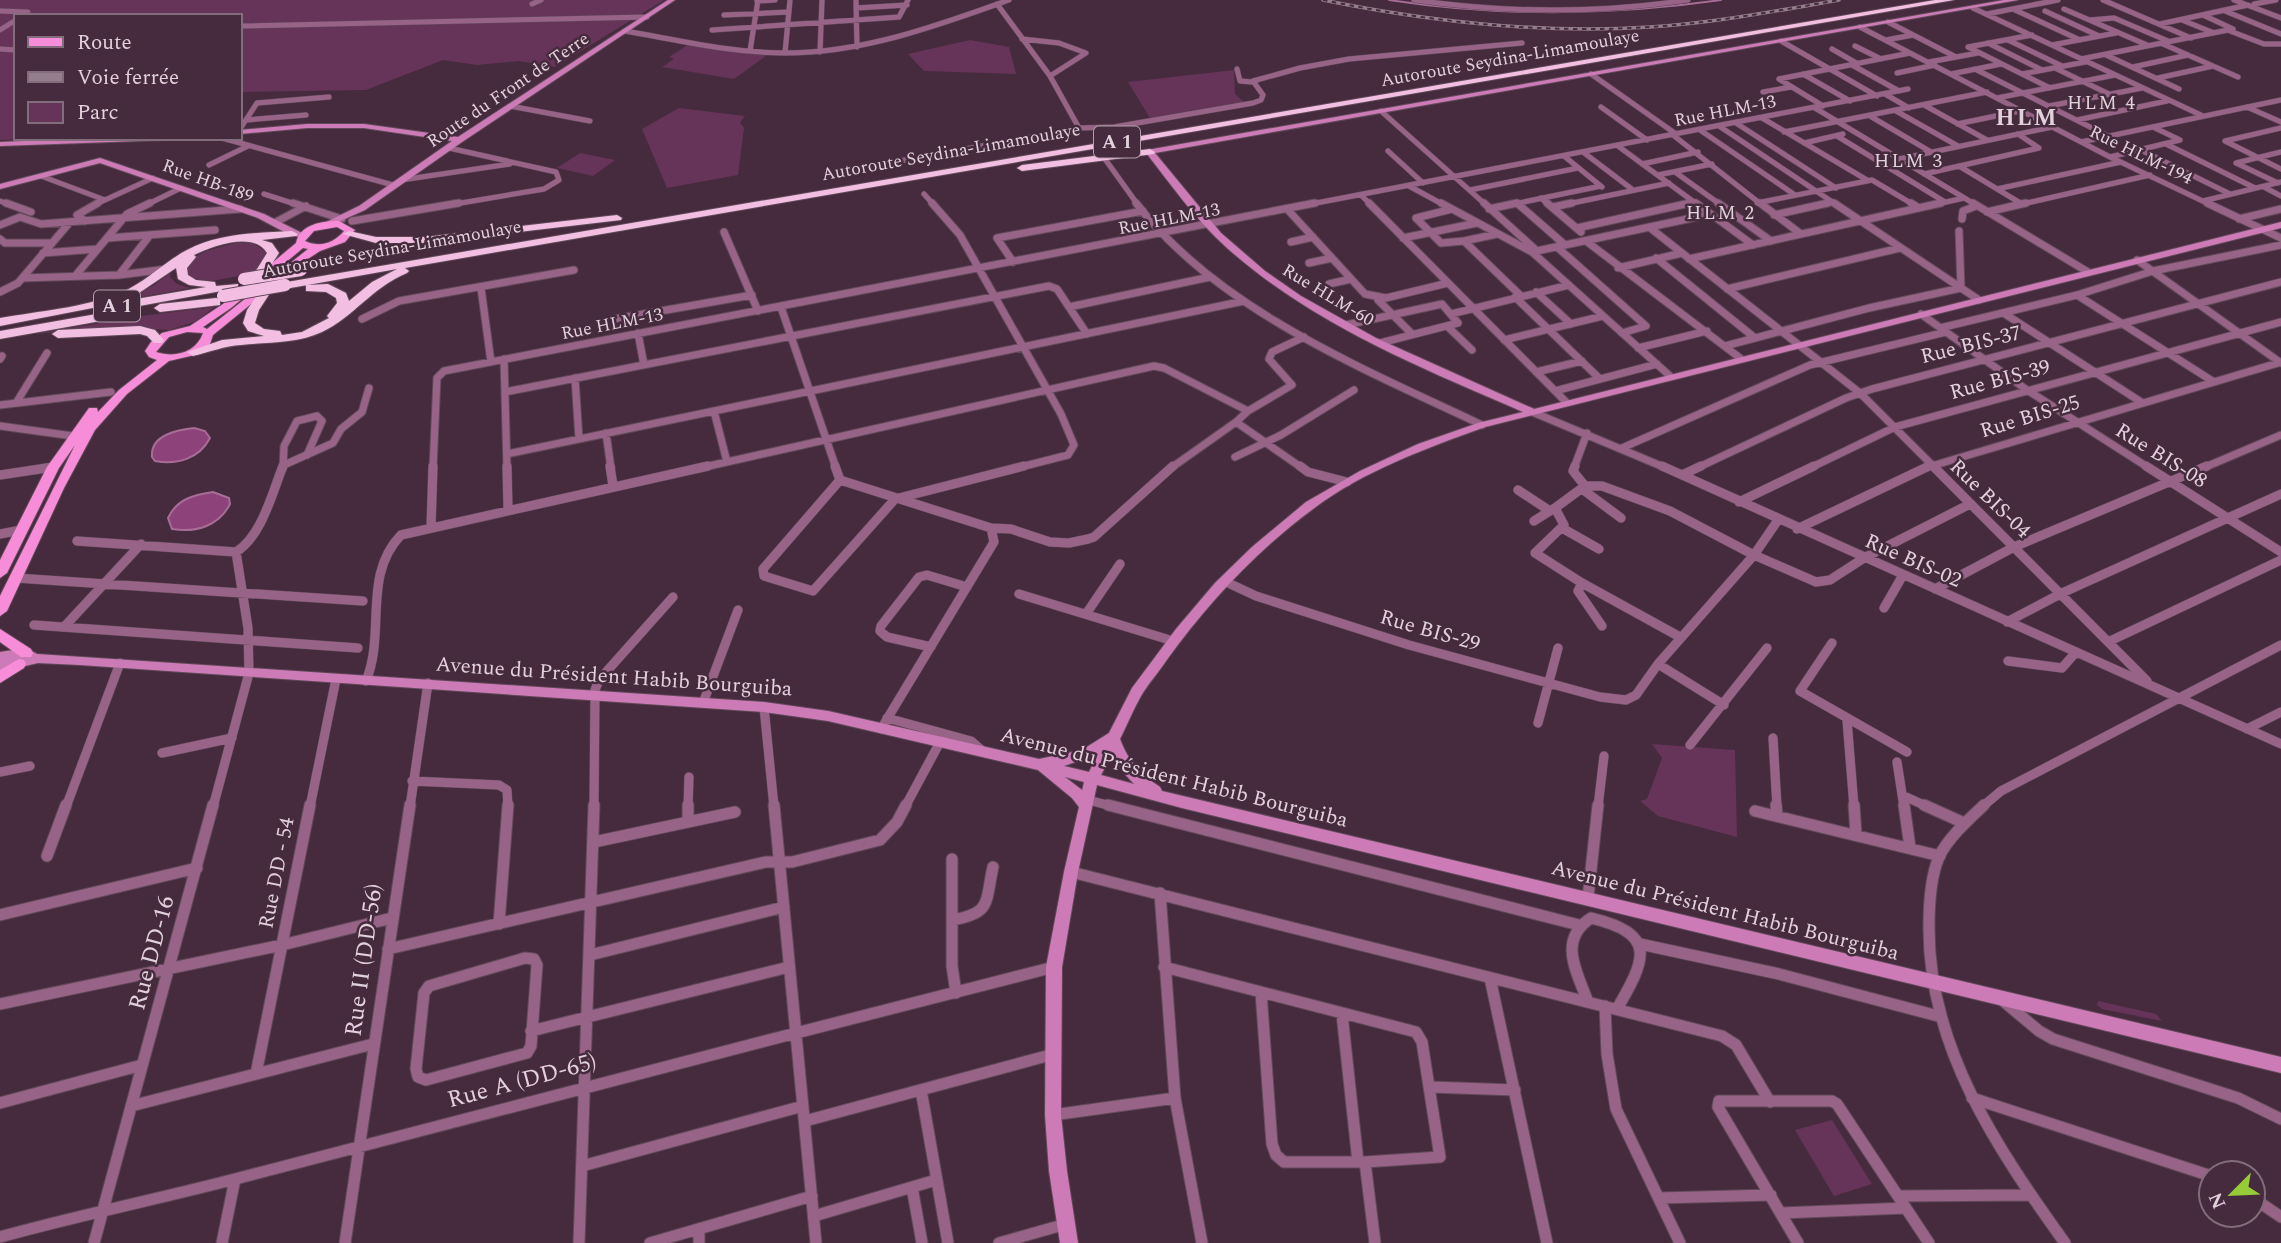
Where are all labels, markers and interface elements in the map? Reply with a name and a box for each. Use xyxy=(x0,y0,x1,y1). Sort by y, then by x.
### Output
legend xyxy=(14,14,242,140)
street label: Autoroute Seydina-Limamoulaye xyxy=(1379,22,1641,94)
street label: Route du Front de Terre xyxy=(421,25,595,155)
text: Route xyxy=(77,27,132,59)
text: Voie ferrée xyxy=(77,62,179,94)
street label: Rue HLM-13 xyxy=(1672,88,1778,134)
district label: HLM 4 xyxy=(2067,89,2137,118)
text: Parc xyxy=(77,97,119,129)
district label: HLM xyxy=(1995,101,2059,136)
street label: Autoroute Seydina-Limamoulaye xyxy=(820,116,1082,188)
street label: Rue HLM-194 xyxy=(2085,118,2197,192)
road number: A 1 xyxy=(1094,126,1140,158)
district label: HLM 3 xyxy=(1874,147,1944,176)
street label: Rue HB-189 xyxy=(159,152,257,210)
street label: Rue HLM-13 xyxy=(1116,196,1222,242)
district label: HLM 2 xyxy=(1686,199,1756,228)
street label: Autoroute Seydina-Limamoulaye xyxy=(261,213,523,285)
street label: Rue HLM-60 xyxy=(1277,257,1379,333)
road number: A 1 xyxy=(94,290,140,322)
street label: Rue HLM-13 xyxy=(559,301,665,347)
street label: Rue BIS-37 xyxy=(1917,317,2025,373)
street label: Rue BIS-39 xyxy=(1946,351,2054,409)
street label: Rue BIS-25 xyxy=(1976,387,2084,447)
street label: Rue BIS-08 xyxy=(2109,415,2213,497)
street label: Rue BIS-04 xyxy=(1942,452,2039,547)
street label: Rue BIS-02 xyxy=(1859,525,1967,597)
street label: Rue BIS-29 xyxy=(1376,601,1484,661)
street label: Avenue du Président Habib Bourguiba xyxy=(435,649,794,705)
street label: Avenue du Président Habib Bourguiba xyxy=(997,719,1352,837)
street label: Rue DD - 54 xyxy=(251,814,304,932)
street label: Avenue du Président Habib Bourguiba xyxy=(1548,852,1903,970)
street label: Rue II (DD-56) xyxy=(335,881,393,1039)
street label: Rue DD-16 xyxy=(119,892,185,1014)
street label: Rue A (DD-65) xyxy=(443,1044,601,1118)
north arrow xyxy=(2197,1159,2267,1229)
text: N xyxy=(2201,1187,2234,1213)

